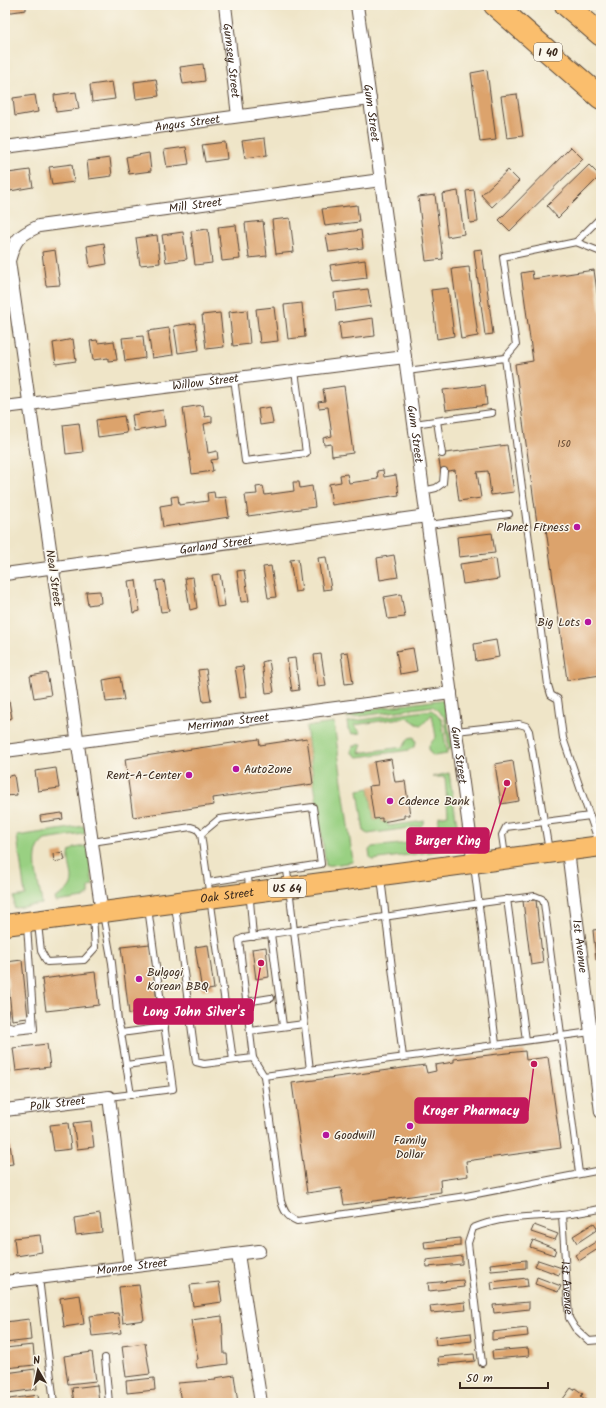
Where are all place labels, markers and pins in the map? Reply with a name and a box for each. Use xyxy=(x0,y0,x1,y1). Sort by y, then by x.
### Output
place label: Planet Fitness xyxy=(497,518,569,537)
marker: Planet Fitness xyxy=(572,522,582,532)
place label: Big Lots xyxy=(537,613,580,632)
marker: Big Lots xyxy=(583,617,593,627)
place label: AutoZone xyxy=(244,760,292,779)
marker: AutoZone xyxy=(231,764,241,774)
place label: Rent-A-Center xyxy=(106,766,182,785)
marker: Rent-A-Center xyxy=(184,770,194,780)
place label: Cadence Bank xyxy=(398,792,470,811)
marker: Cadence Bank xyxy=(385,796,395,806)
callout: Burger King xyxy=(407,828,489,853)
place label: Bulgogi Korean BBQ xyxy=(147,963,209,996)
marker: Bulgogi Korean BBQ xyxy=(134,974,144,984)
callout: Long John Silver's xyxy=(134,999,253,1024)
callout: Kroger Pharmacy xyxy=(415,1098,528,1123)
marker: Family Dollar xyxy=(405,1121,415,1131)
place label: Goodwill xyxy=(334,1126,375,1145)
marker: Goodwill xyxy=(321,1130,331,1140)
place label: Family Dollar xyxy=(394,1131,427,1164)

